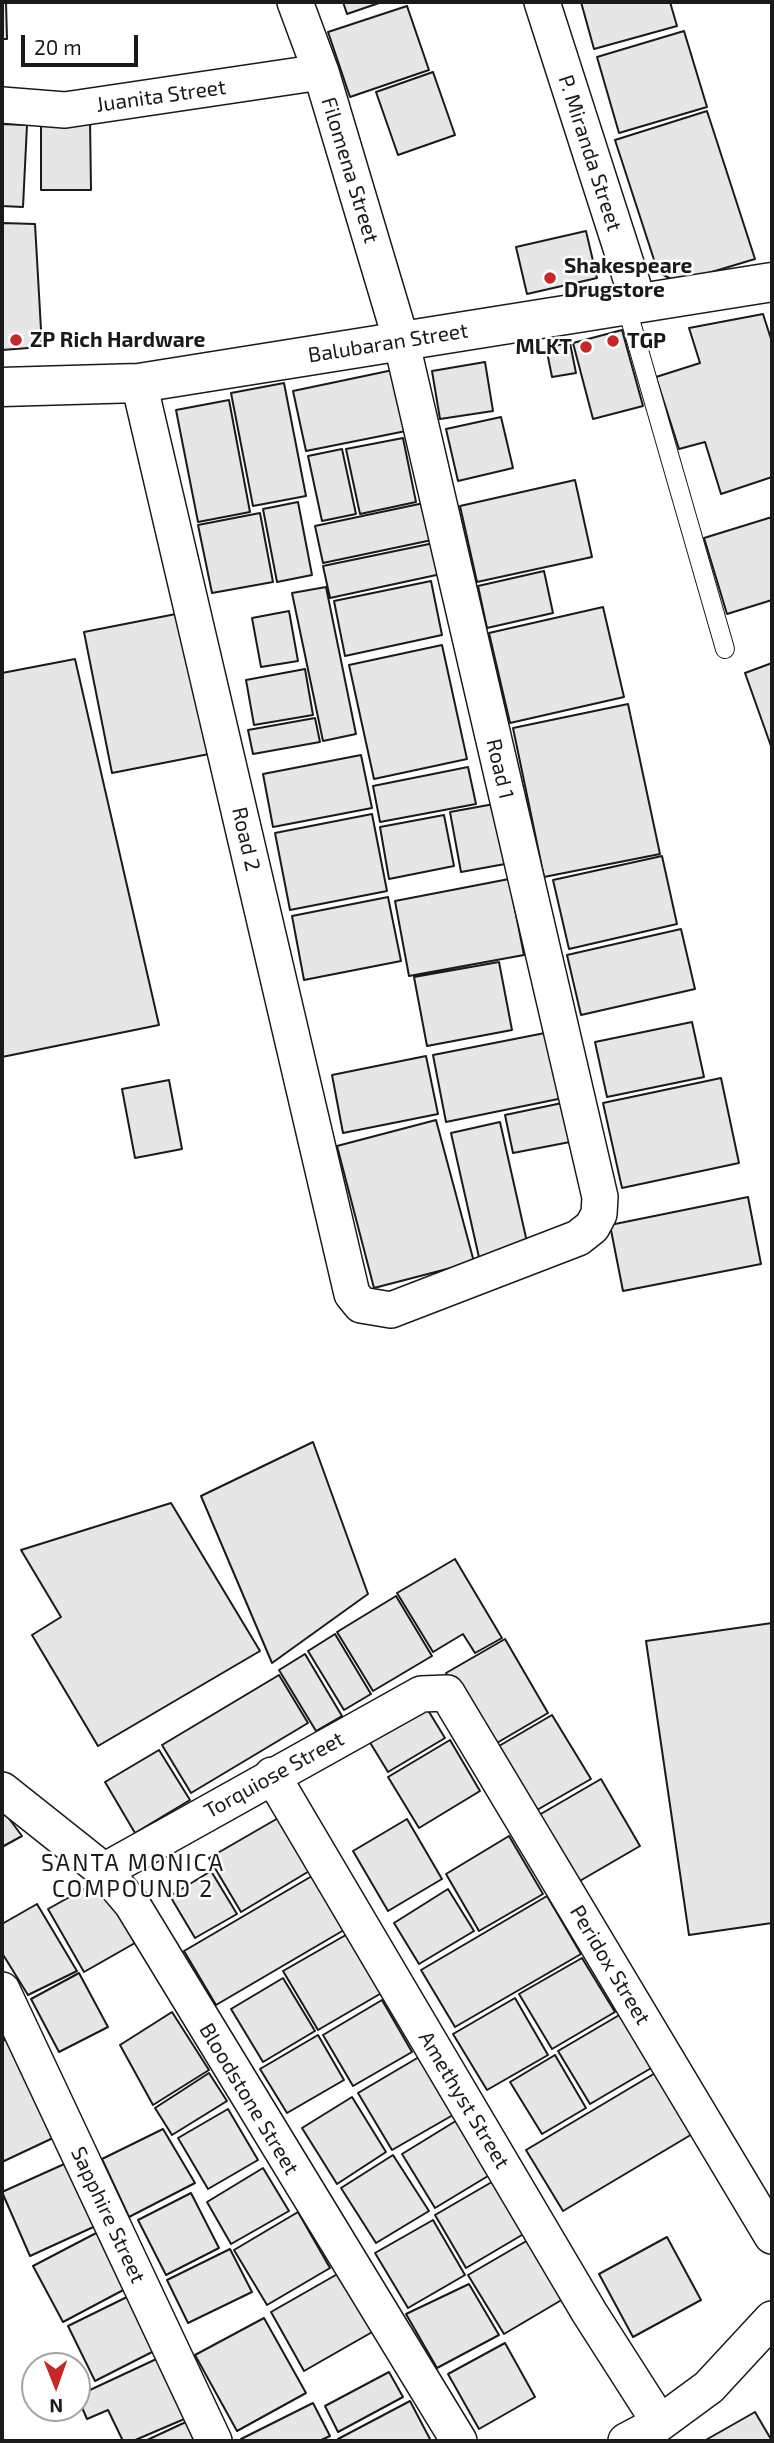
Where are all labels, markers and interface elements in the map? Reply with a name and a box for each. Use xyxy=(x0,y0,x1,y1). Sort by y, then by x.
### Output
scale bar xyxy=(24,21,142,65)
text: 20 m xyxy=(34,34,82,59)
street label: P. Miranda Street xyxy=(553,72,627,234)
street label: Juanita Street xyxy=(95,74,227,118)
street label: Filomena Street xyxy=(316,94,384,246)
place label: Shakespeare Drugstore xyxy=(564,253,692,303)
marker: Shakespeare Drugstore xyxy=(542,270,558,286)
street label: Balubaran Street xyxy=(306,318,470,368)
place label: ZP Rich Hardware xyxy=(30,327,205,353)
place label: TGP xyxy=(627,328,666,354)
marker: ZP Rich Hardware xyxy=(8,332,24,348)
marker: TGP xyxy=(605,333,621,349)
place label: MLKT xyxy=(516,334,572,360)
marker: MLKT xyxy=(578,339,594,355)
street label: Road 1 xyxy=(481,736,519,802)
street label: Road 2 xyxy=(226,805,266,873)
street label: Torquiose Street xyxy=(200,1726,348,1824)
district label: SANTA MONICA COMPOUND 2 xyxy=(42,1849,224,1903)
street label: Peridox Street xyxy=(564,1901,656,2029)
street label: Bloodstone Street xyxy=(194,2019,304,2179)
street label: Amethyst Street xyxy=(413,2027,515,2173)
street label: Sapphire Street xyxy=(65,2143,151,2287)
north arrow xyxy=(21,2352,91,2422)
text: N xyxy=(49,2395,63,2418)

